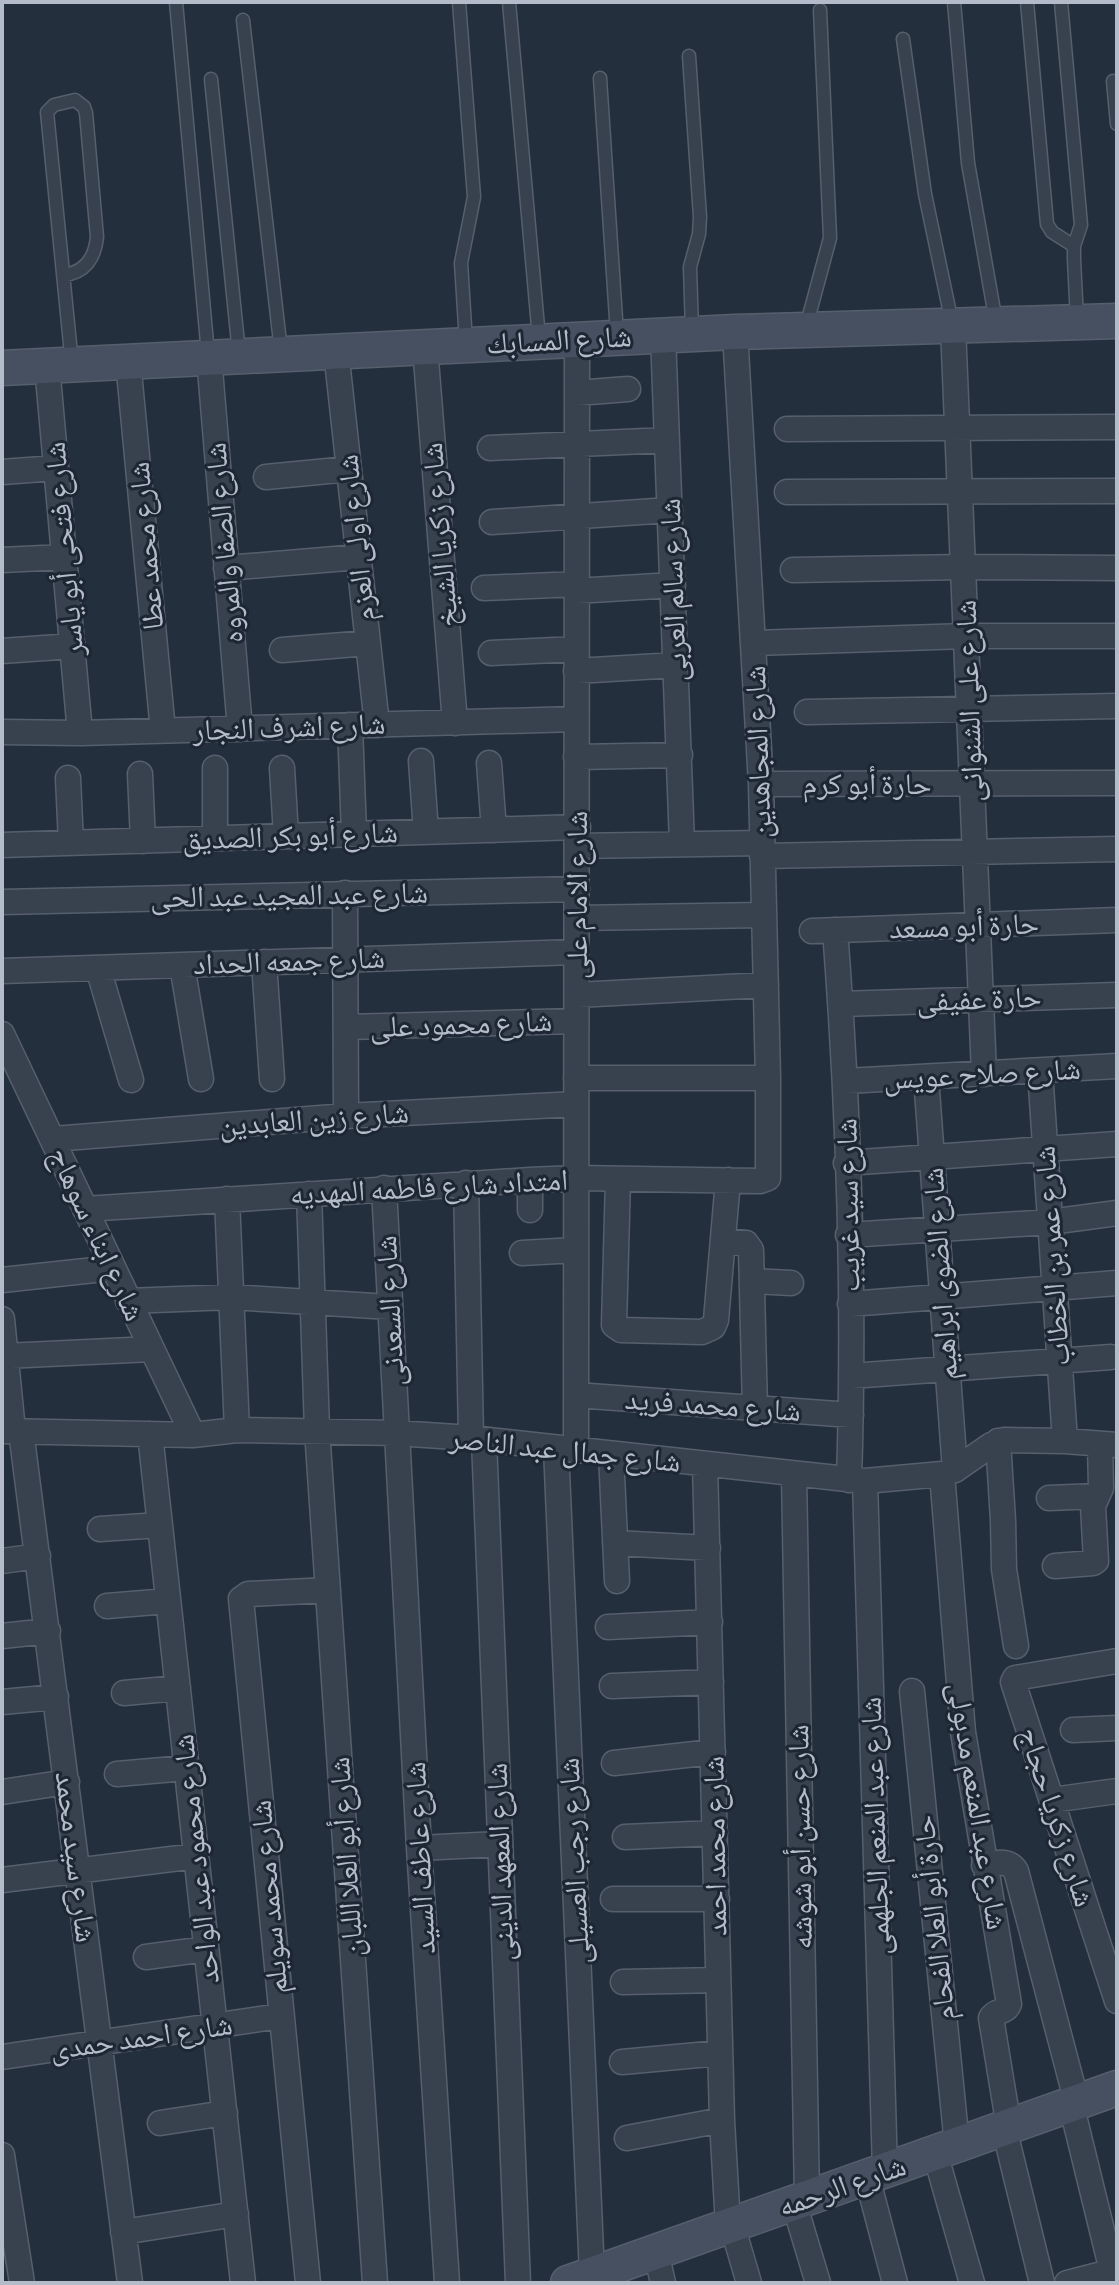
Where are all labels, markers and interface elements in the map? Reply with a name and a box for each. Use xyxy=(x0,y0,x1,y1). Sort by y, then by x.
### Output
street label: شارع المسابك xyxy=(486,322,633,363)
street label: شارع فتحى أبو ياسر xyxy=(36,440,92,659)
street label: شارع الصفا والمروه xyxy=(201,441,252,644)
street label: شارع زكريا الشيخ xyxy=(418,441,467,628)
street label: شارع اولى العزم xyxy=(333,453,384,623)
street label: شارع محمد عطا xyxy=(125,460,172,631)
street label: شارع سالم العربى xyxy=(656,498,696,682)
street label: شارع على الشنوانى xyxy=(951,599,992,803)
street label: شارع المجاهدين xyxy=(741,665,780,839)
street label: شارع اشرف النجار xyxy=(191,710,386,749)
street label: حارة أبو كرم xyxy=(802,765,932,803)
street label: شارع الامام على xyxy=(563,811,596,979)
street label: شارع أبو بكر الصديق xyxy=(181,814,399,859)
street label: شارع عبد المجيد عبد الحى xyxy=(150,879,428,916)
street label: حارة أبو مسعد xyxy=(888,905,1040,946)
street label: شارع جمعه الحداد xyxy=(193,944,385,983)
street label: حارة عفيفى xyxy=(916,983,1042,1019)
street label: شارع محمود على xyxy=(369,1007,553,1046)
street label: شارع صلاح عويس xyxy=(882,1055,1082,1098)
street label: شارع زين العابدين xyxy=(218,1098,410,1145)
street label: شارع سيد غريب xyxy=(832,1118,869,1292)
street label: شارع ابناء سوهاج xyxy=(40,1143,149,1327)
street label: شارع عمر بن الخطاب xyxy=(1030,1145,1079,1367)
street label: امتداد شارع فاطمه المهديه xyxy=(289,1166,569,1213)
street label: شارع الضوى ابراهيم xyxy=(919,1166,967,1381)
street label: شارع السعدنى xyxy=(372,1235,413,1387)
street label: شارع محمد فريد xyxy=(624,1385,802,1430)
street label: شارع جمال عبد الناصر xyxy=(446,1424,682,1481)
street label: شارع عبد المنعم مدبولى xyxy=(939,1680,1011,1933)
street label: شارع عبد المنعم الجلهمى xyxy=(857,1696,899,1956)
street label: شارع حسن أبو شوشه xyxy=(779,1724,821,1950)
street label: شارع زكريا حجاج xyxy=(1010,1724,1099,1912)
street label: شارع محمود عبد الواحد xyxy=(169,1732,228,1985)
street label: شارع أبو العلا اللبان xyxy=(321,1756,372,1958)
street label: شارع محمد احمد xyxy=(699,1756,736,1936)
street label: شارع رجب العسيلى xyxy=(555,1757,598,1965)
street label: شارع عاطف السيد xyxy=(401,1761,444,1955)
street label: شارع المعهد الدينى xyxy=(483,1762,522,1962)
street label: شارع سيد محمد xyxy=(47,1770,100,1945)
street label: شارع محمد سويلم xyxy=(247,1798,297,1995)
street label: حارة أبو العلا الفحام xyxy=(905,1813,964,2023)
street label: شارع احمد حمدى xyxy=(48,2010,235,2069)
street label: شارع الرحمه xyxy=(775,2151,911,2226)

